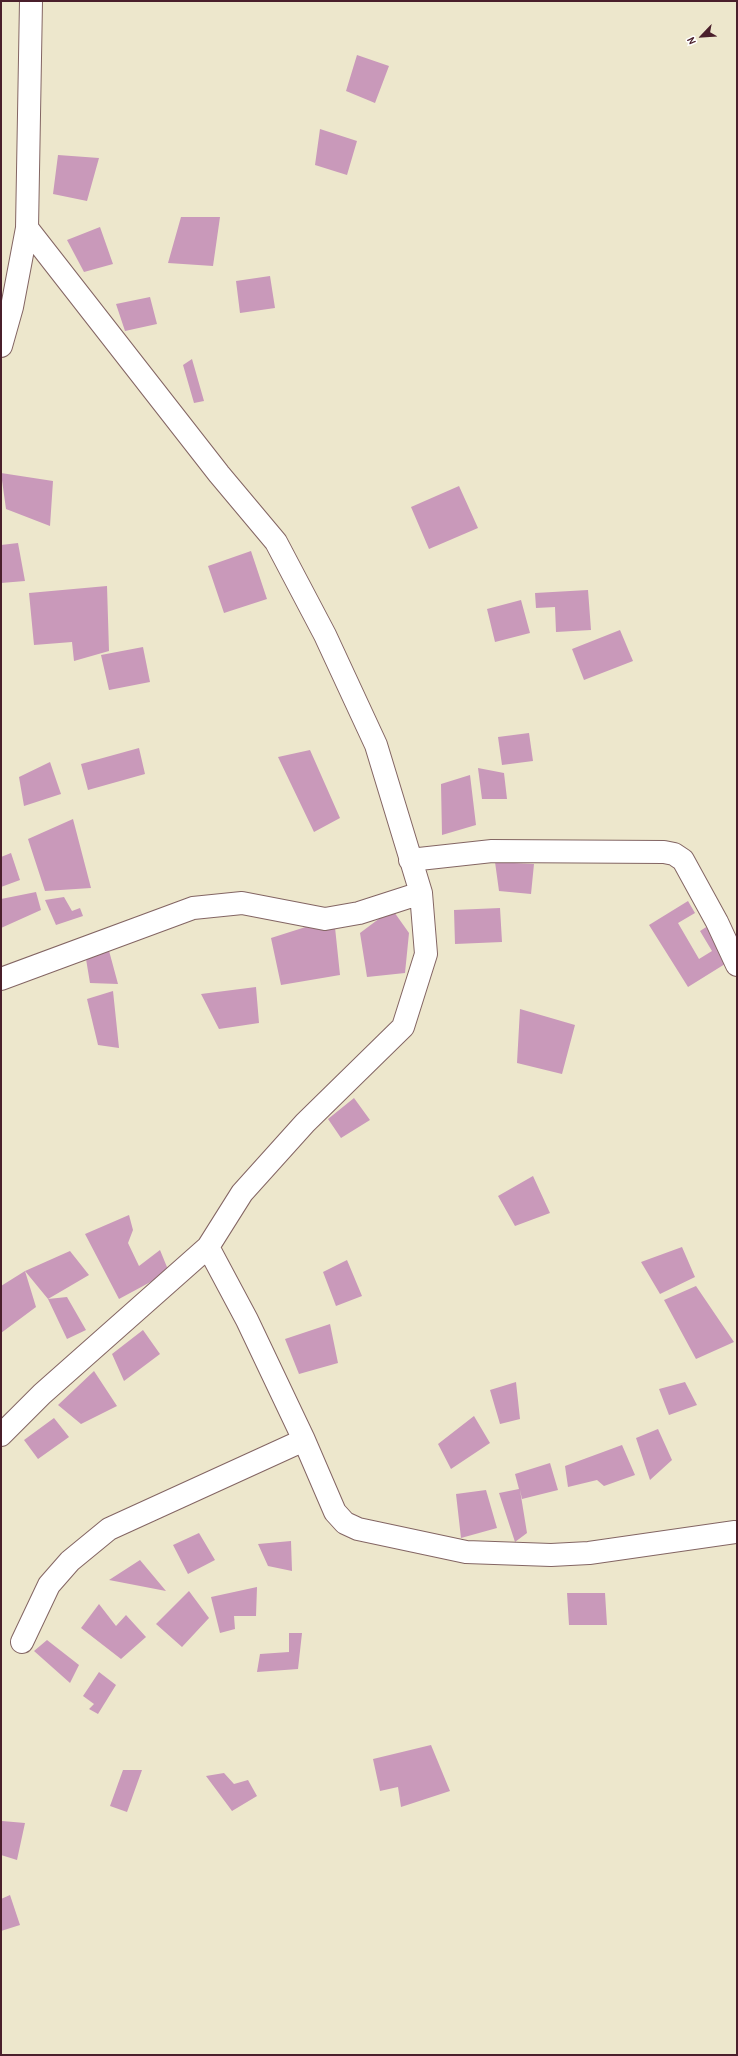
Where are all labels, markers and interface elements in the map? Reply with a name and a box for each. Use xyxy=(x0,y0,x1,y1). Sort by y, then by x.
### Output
north arrow xyxy=(682,16,722,56)
text: N xyxy=(684,35,699,47)

